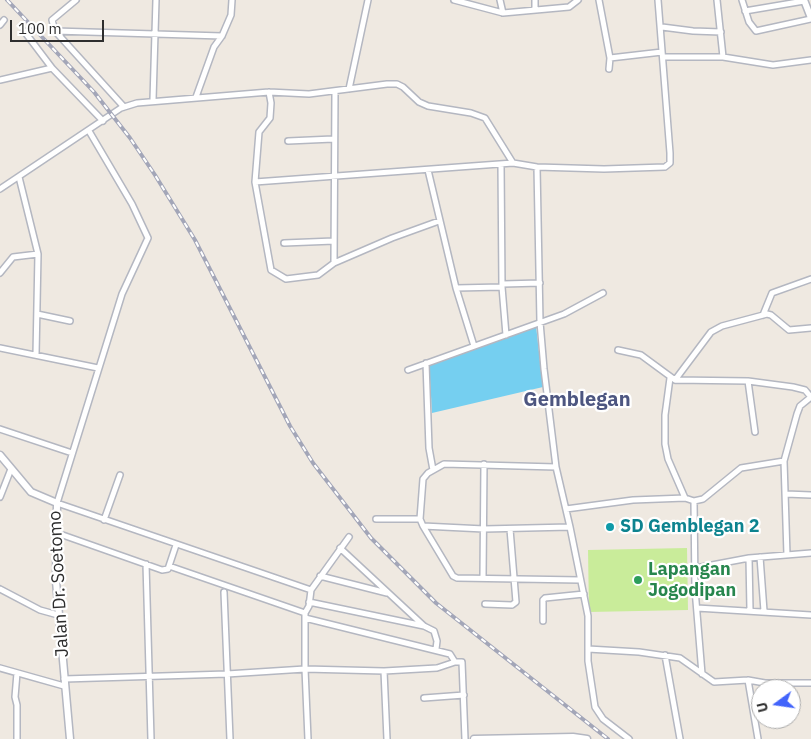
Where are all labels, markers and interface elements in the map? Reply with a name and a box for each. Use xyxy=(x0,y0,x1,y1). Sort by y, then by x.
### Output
scale bar xyxy=(12,10,106,42)
text: 100 m xyxy=(18,19,62,38)
district label: Gemblegan xyxy=(523,388,631,412)
street label: Jalan Dr. Soetomo xyxy=(44,510,74,658)
place label: SD Gemblegan 2 xyxy=(620,516,760,538)
marker: SD Gemblegan 2 xyxy=(604,521,616,533)
place label: Lapangan Jogodipan xyxy=(648,559,736,602)
marker: Lapangan Jogodipan xyxy=(632,574,644,586)
north arrow xyxy=(751,679,801,729)
text: U xyxy=(753,700,772,714)

